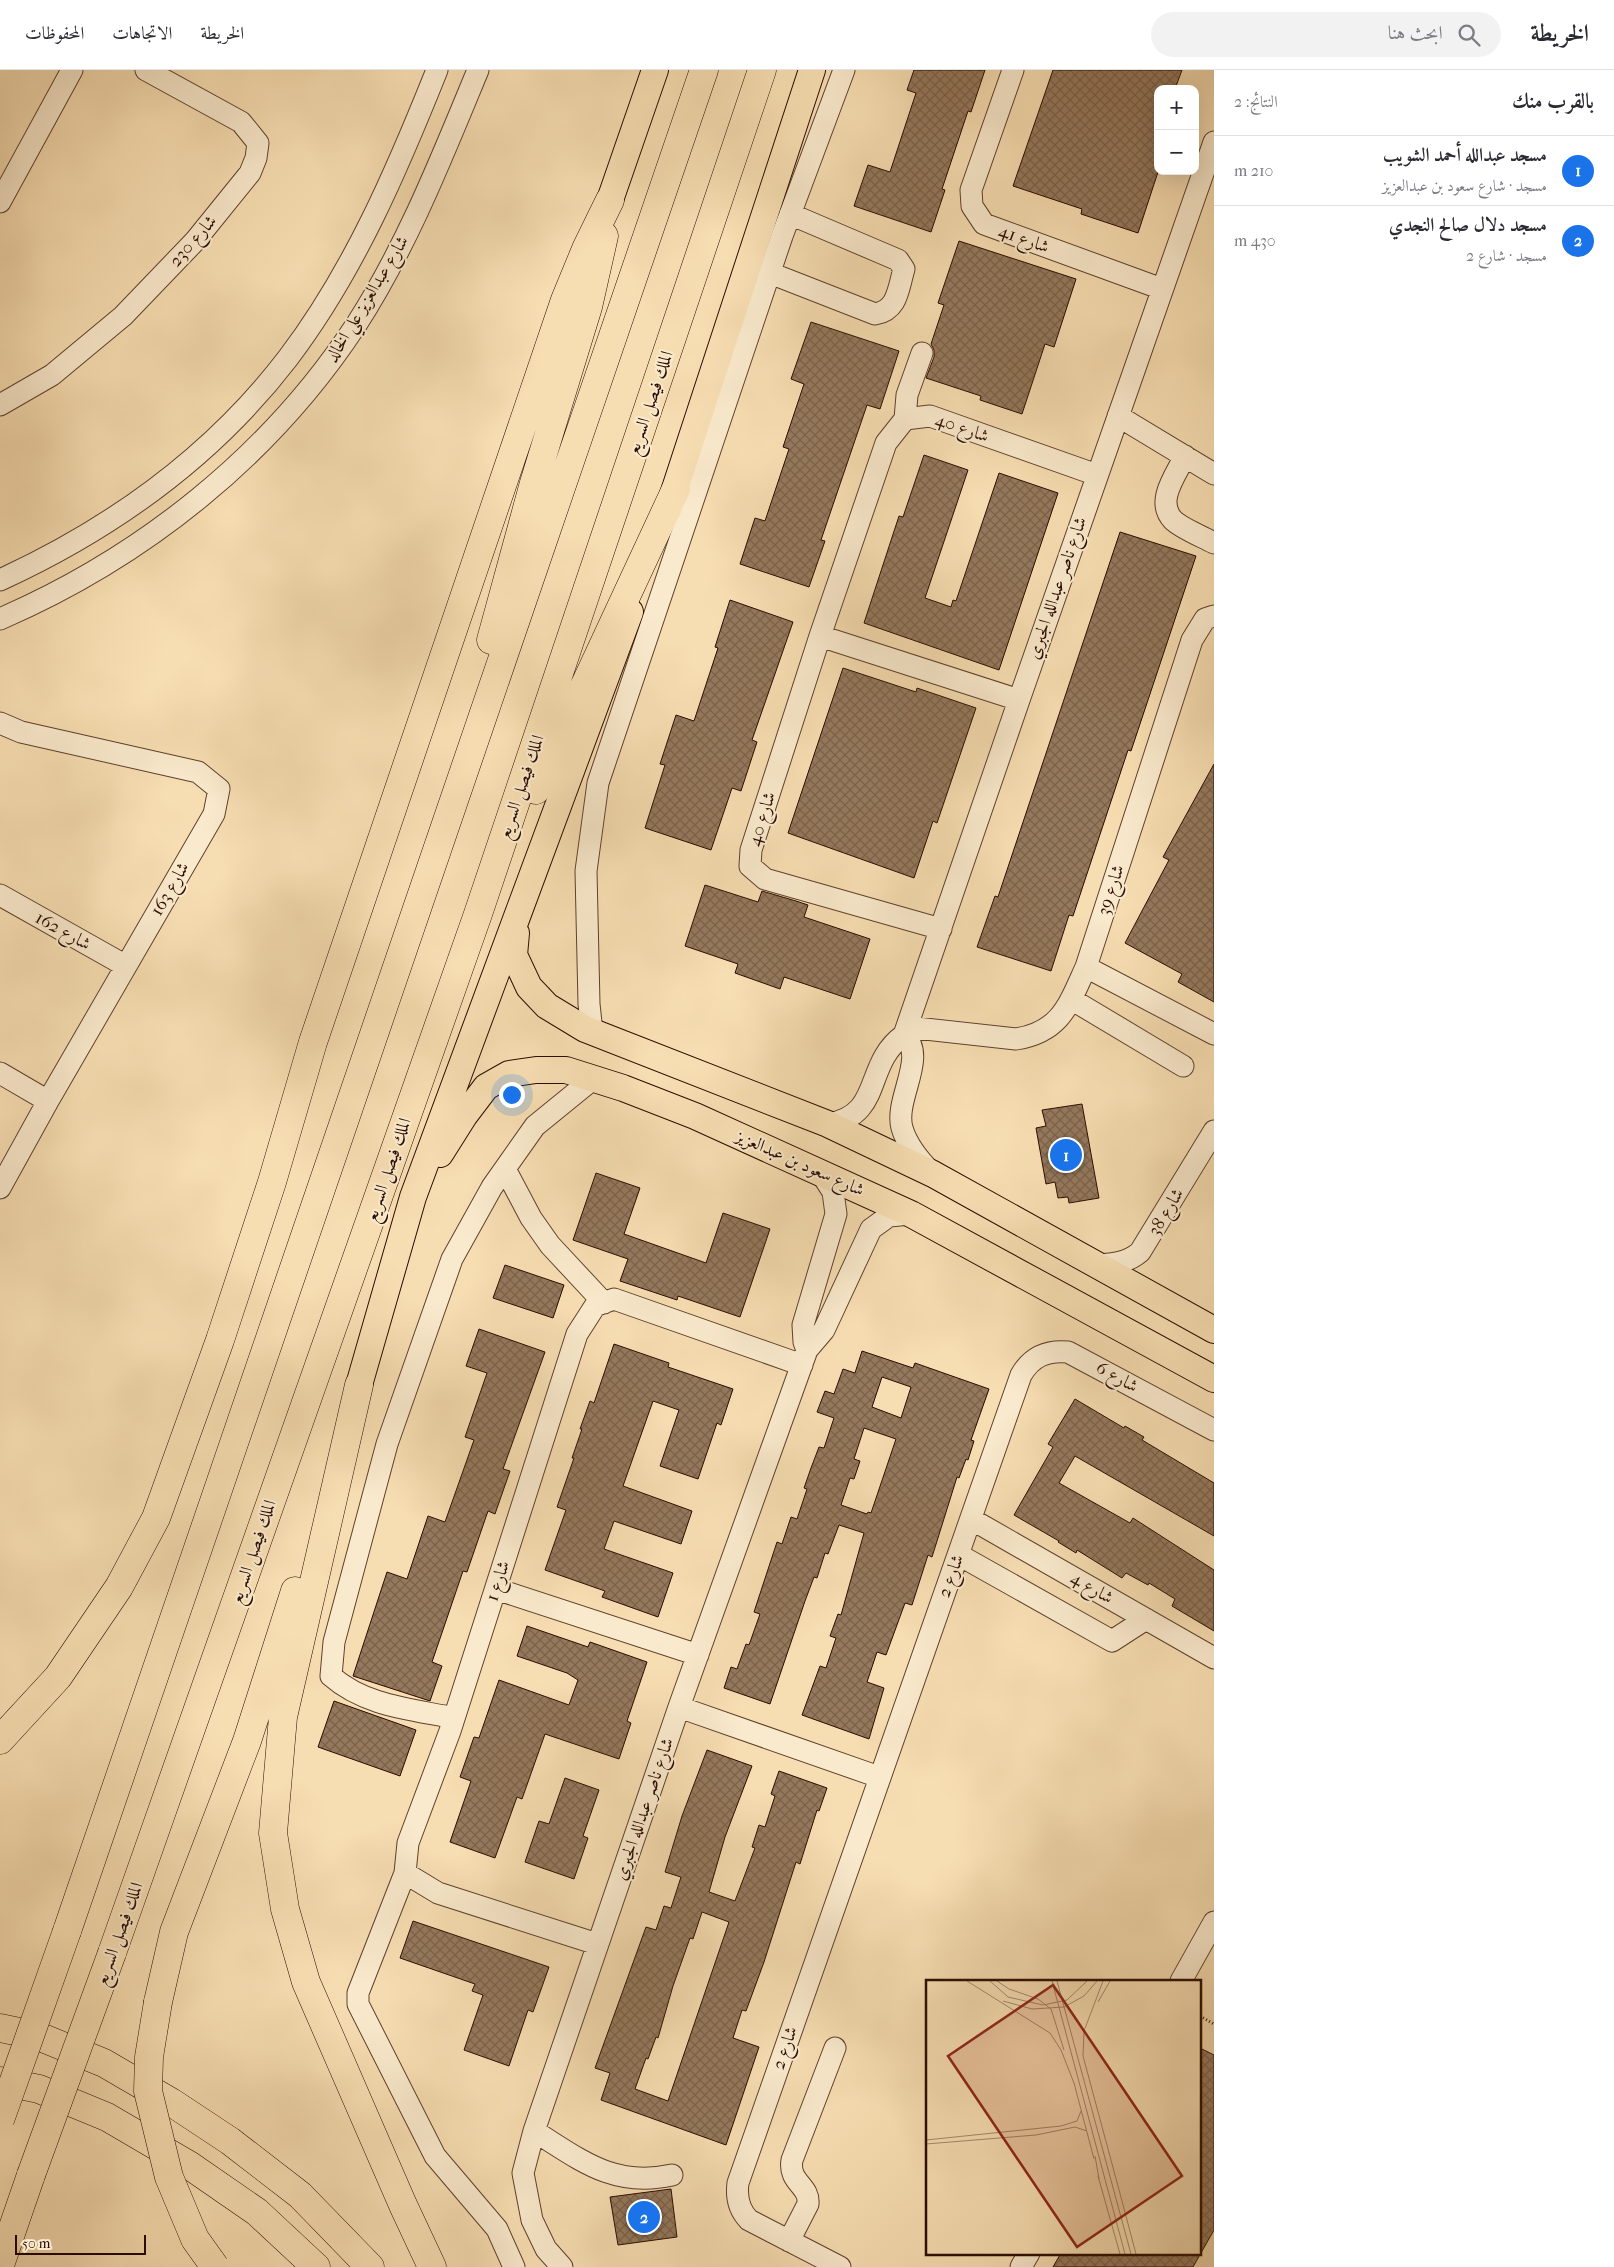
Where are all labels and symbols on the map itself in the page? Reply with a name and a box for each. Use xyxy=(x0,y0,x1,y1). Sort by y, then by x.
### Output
street label: شارع 230 xyxy=(165,211,224,274)
street label: شارع 41 xyxy=(995,220,1052,262)
street label: شارع عبدالعزيز علي الخالد xyxy=(321,232,418,369)
street label: الملك فيصل السريع xyxy=(622,348,682,460)
street label: شارع 40 xyxy=(931,409,992,451)
street label: شارع ناصر عبدالله الجبري xyxy=(1023,514,1095,663)
street label: الملك فيصل السريع xyxy=(493,732,553,844)
street label: شارع 40 xyxy=(744,789,784,850)
street label: شارع 163 xyxy=(146,858,197,922)
street label: شارع 39 xyxy=(1093,862,1133,919)
street label: شارع 162 xyxy=(30,907,95,958)
your location xyxy=(499,1082,525,1108)
street label: الملك فيصل السريع xyxy=(360,1115,420,1227)
street label: شارع سعود بن عبدالعزيز xyxy=(729,1124,868,1204)
pin: 1 xyxy=(1050,1136,1082,1174)
street label: شارع 38 xyxy=(1144,1184,1192,1242)
street label: شارع 6 xyxy=(1090,1357,1142,1401)
street label: الملك فيصل السريع xyxy=(225,1497,285,1609)
street label: شارع 2 xyxy=(934,1552,972,1602)
street label: شارع 1 xyxy=(482,1558,518,1605)
street label: شارع 4 xyxy=(1065,1567,1117,1612)
street label: شارع ناصر عبدالله الجبري xyxy=(610,1735,682,1884)
street label: الملك فيصل السريع xyxy=(91,1879,152,1990)
inset map xyxy=(926,1980,1202,2254)
street label: شارع 2 xyxy=(768,2024,806,2074)
pin: 2 xyxy=(628,2198,660,2236)
scale bar xyxy=(15,2232,146,2255)

